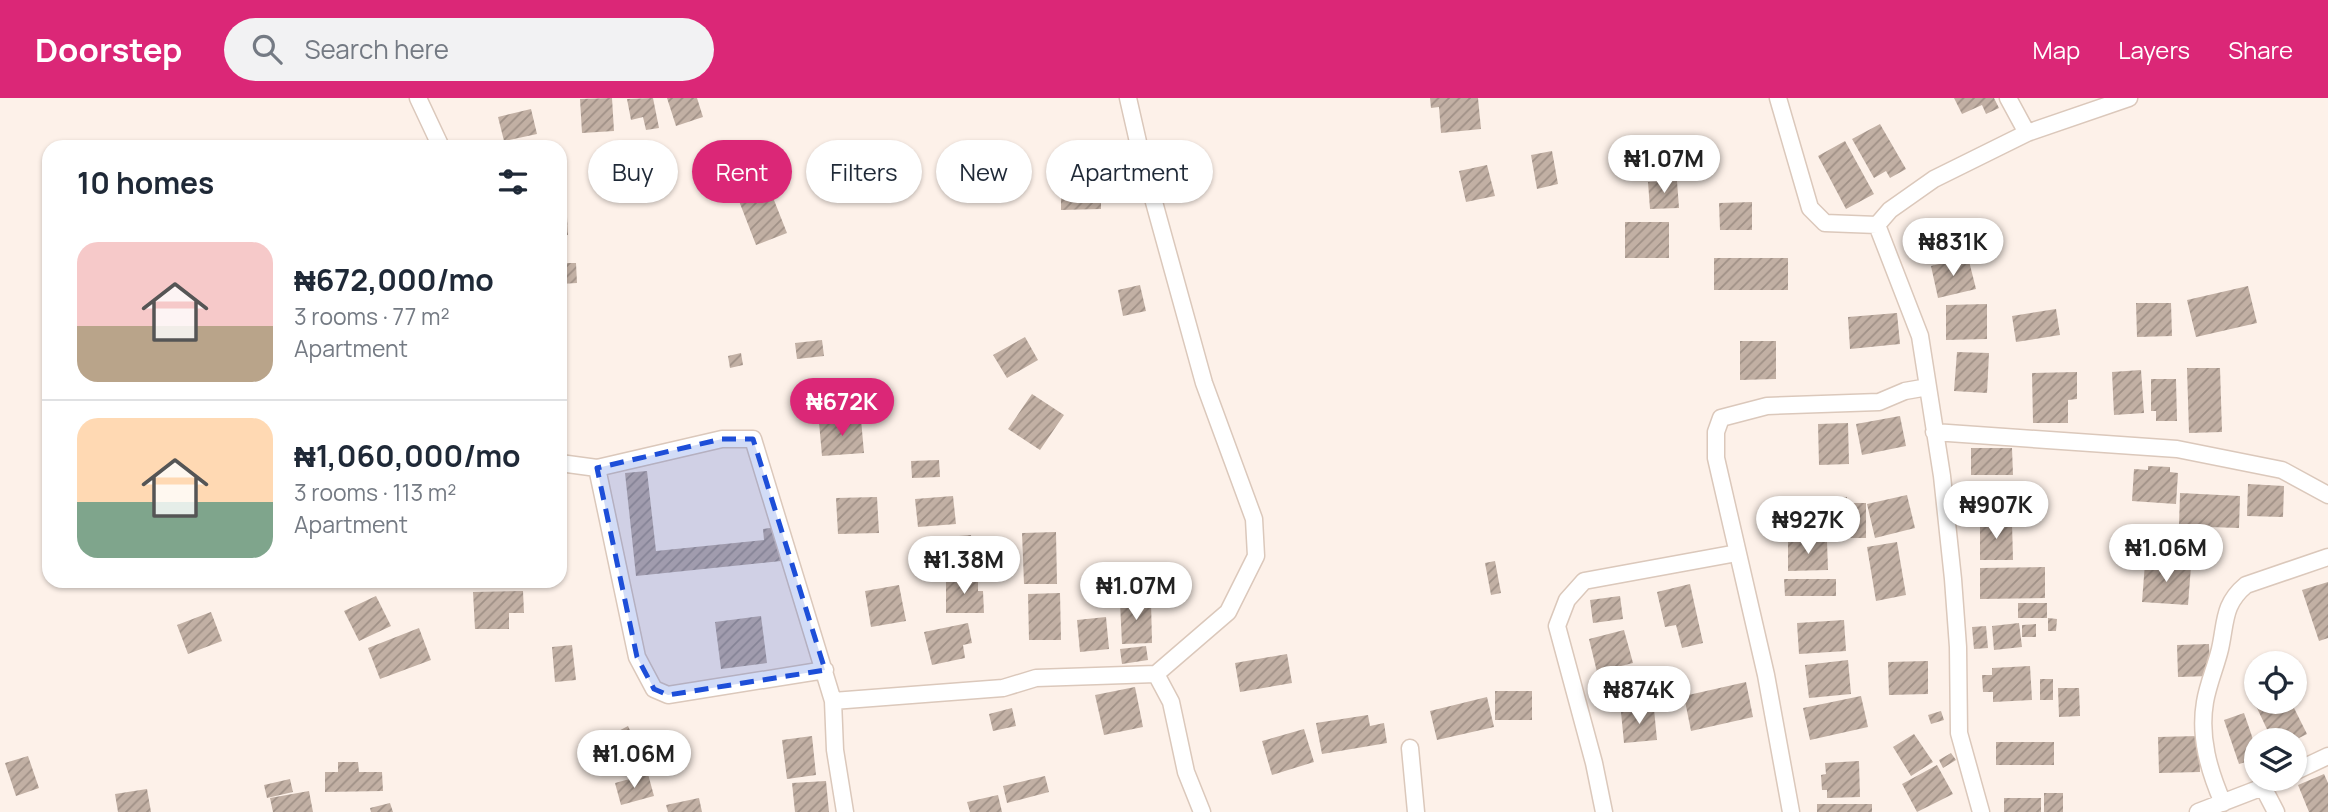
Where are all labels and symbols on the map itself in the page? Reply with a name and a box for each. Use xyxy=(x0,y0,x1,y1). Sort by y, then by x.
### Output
pin: ₦1.07M xyxy=(1607,136,1721,195)
pin: ₦831K xyxy=(1904,218,2002,278)
pin: ₦672K xyxy=(793,378,891,438)
pin: ₦907K xyxy=(1947,482,2045,541)
pin: ₦927K xyxy=(1759,496,1857,556)
pin: ₦1.06M xyxy=(2109,524,2223,584)
pin: ₦1.38M xyxy=(907,536,1021,596)
pin: ₦1.07M xyxy=(1079,562,1193,622)
pin: ₦874K xyxy=(1590,666,1688,726)
pin: ₦1.06M xyxy=(577,730,691,790)

